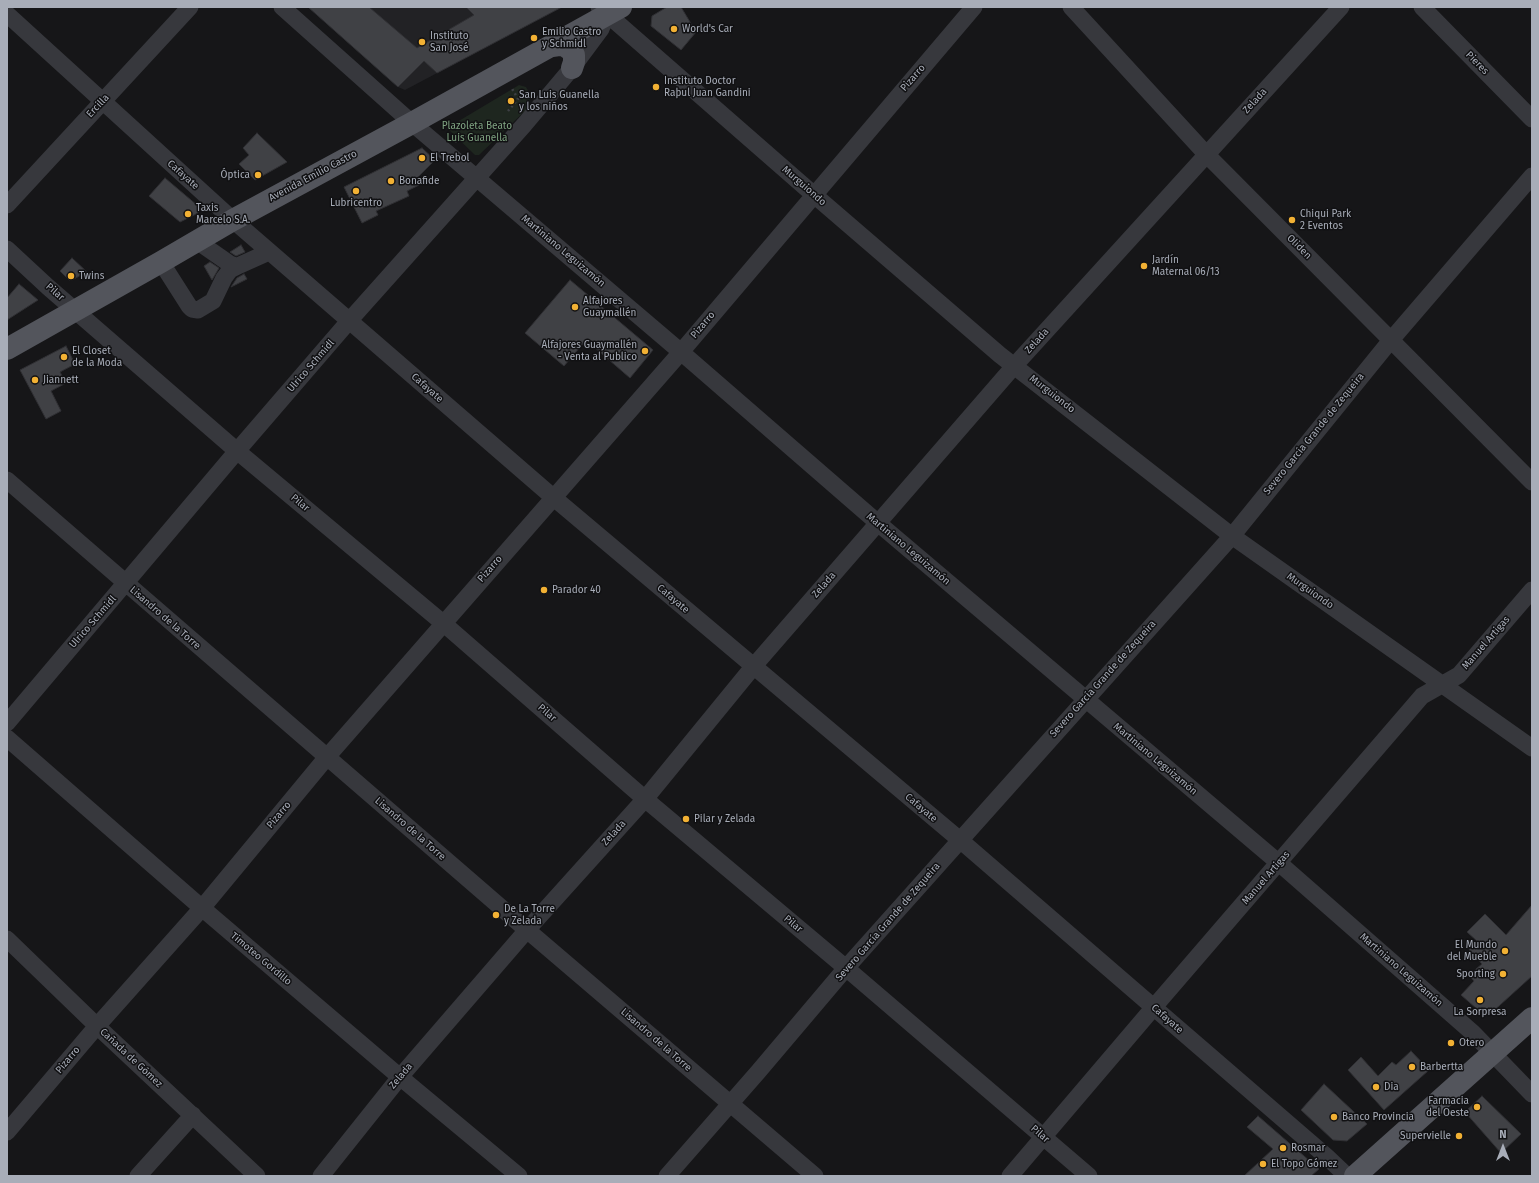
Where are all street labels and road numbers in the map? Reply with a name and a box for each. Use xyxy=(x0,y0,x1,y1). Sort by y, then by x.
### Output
street label: Pieres xyxy=(1463,49,1491,77)
street label: Pizarro xyxy=(898,62,928,94)
street label: Zelada xyxy=(1240,86,1270,116)
street label: Ercilla xyxy=(84,92,112,120)
street label: Avenida Emilio Castro xyxy=(267,148,359,204)
street label: Cafayate xyxy=(165,158,201,192)
street label: Murguiondo xyxy=(779,164,829,208)
street label: Martiniano Leguizamón xyxy=(519,212,607,290)
street label: Oliden xyxy=(1284,232,1314,262)
street label: Pilar xyxy=(43,281,67,303)
street label: Pizarro xyxy=(688,309,718,341)
street label: Zelada xyxy=(1022,326,1052,356)
street label: Ulrico Schmidl xyxy=(285,337,337,395)
street label: Cafayate xyxy=(409,371,445,405)
street label: Severo García Grande de Zequeira xyxy=(1261,371,1367,497)
street label: Murguiondo xyxy=(1027,372,1077,416)
street label: Pilar xyxy=(288,492,312,514)
street label: Martiniano Leguizamón xyxy=(864,510,952,588)
street label: Pizarro xyxy=(475,553,505,585)
street label: Zelada xyxy=(810,570,838,600)
street label: Murguiondo xyxy=(1284,570,1336,612)
street label: Cafayate xyxy=(654,582,692,616)
street label: Lisandro de la Torre xyxy=(127,584,203,652)
street label: Ulrico Schmidl xyxy=(67,593,119,651)
street label: Manuel Artigas xyxy=(1460,614,1512,672)
street label: Severo García Grande de Zequeira xyxy=(1047,618,1159,740)
street label: Pilar xyxy=(535,702,559,724)
street label: Martiniano Leguizamón xyxy=(1111,720,1199,798)
street label: Cafayate xyxy=(902,791,940,825)
street label: Lisandro de la Torre xyxy=(372,795,448,863)
street label: Pizarro xyxy=(264,799,294,831)
street label: Zelada xyxy=(599,818,629,848)
street label: Manuel Artigas xyxy=(1240,849,1292,907)
street label: Severo García Grande de Zequeira xyxy=(833,860,943,984)
street label: Pilar xyxy=(781,913,805,935)
street label: Timoteo Gordillo xyxy=(228,930,294,988)
street label: Martiniano Leguizamón xyxy=(1357,931,1445,1009)
street label: Cafayate xyxy=(1149,1002,1185,1036)
street label: Lisandro de la Torre xyxy=(618,1006,694,1074)
street label: Cañada de Gómez xyxy=(97,1026,165,1090)
street label: Pizarro xyxy=(53,1044,83,1076)
street label: Zelada xyxy=(387,1061,415,1091)
street label: Pilar xyxy=(1028,1123,1052,1145)

